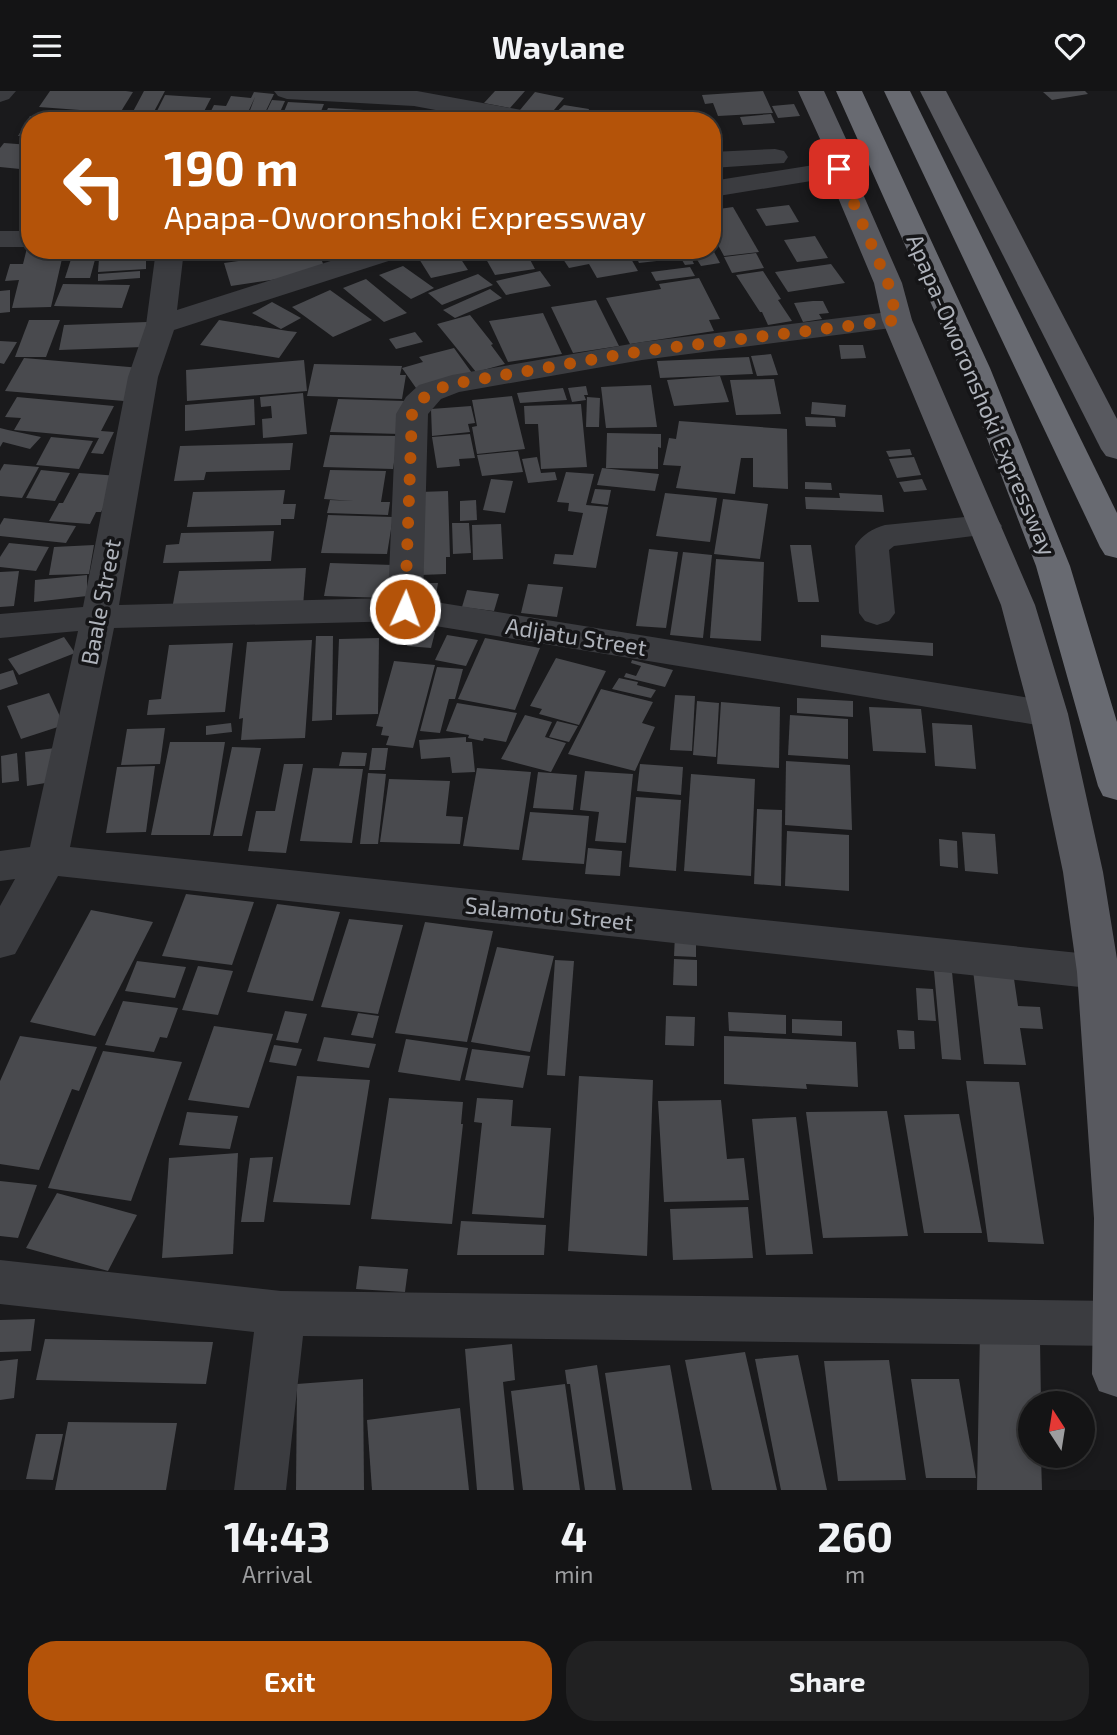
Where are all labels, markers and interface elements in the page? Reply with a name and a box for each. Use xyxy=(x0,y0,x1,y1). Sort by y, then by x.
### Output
icon: menu xyxy=(28,27,66,65)
text: Waylane xyxy=(492,27,625,65)
icon: heart xyxy=(1051,27,1089,65)
text: 190 m xyxy=(164,137,299,196)
pin xyxy=(809,139,869,199)
icon: left xyxy=(49,140,140,231)
icon: arrive xyxy=(820,150,858,188)
text: Apapa-Oworonshoki Expressway xyxy=(164,197,646,235)
street label: Apapa-Oworonshoki Expressway xyxy=(901,230,1063,560)
street label: Baale Street xyxy=(74,536,126,667)
position arrow xyxy=(368,572,442,646)
street label: Adijatu Street xyxy=(504,611,649,661)
street label: Salamotu Street xyxy=(464,890,635,936)
north arrow xyxy=(1018,1391,1096,1468)
map controls xyxy=(1018,1391,1095,1468)
text: 14:43 xyxy=(224,1510,330,1560)
text: 4 xyxy=(560,1510,587,1560)
text: 260 xyxy=(817,1510,893,1560)
text: Arrival xyxy=(242,1560,312,1588)
text: min xyxy=(554,1560,593,1588)
text: m xyxy=(845,1560,865,1588)
button: Exit xyxy=(28,1641,552,1721)
button: Share xyxy=(566,1641,1089,1721)

